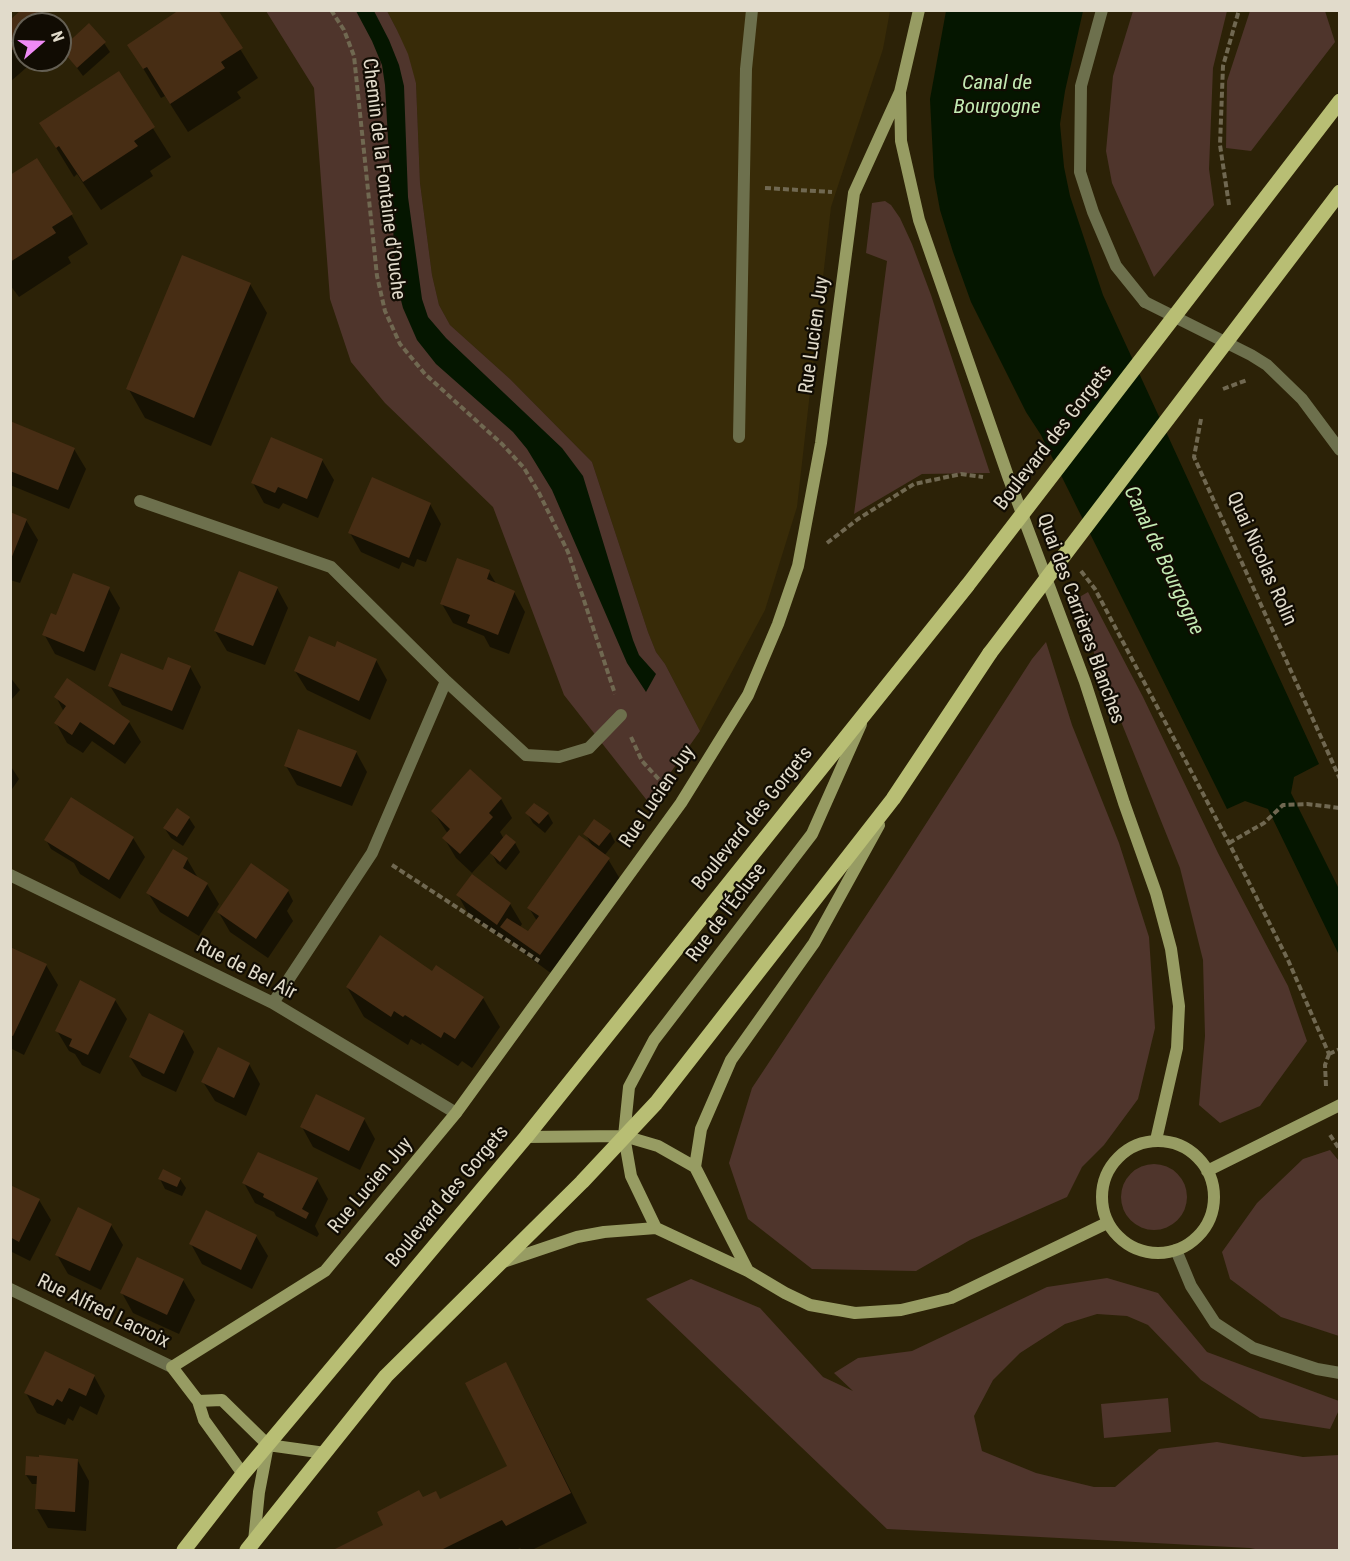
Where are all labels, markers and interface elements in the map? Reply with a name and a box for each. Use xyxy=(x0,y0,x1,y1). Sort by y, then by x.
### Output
north arrow xyxy=(12,12,72,72)
text: N xyxy=(47,28,68,44)
street label: Chemin de la Fontaine d'Ouche xyxy=(356,57,410,301)
water label: Canal de Bourgogne xyxy=(954,71,1040,121)
street label: Rue Lucien Juy xyxy=(795,275,835,395)
street label: Boulevard des Gorgets xyxy=(990,361,1118,515)
water label: Canal de Bourgogne xyxy=(1117,482,1209,640)
street label: Quai Nicolas Rolin xyxy=(1221,488,1301,630)
street label: Quai des Carrières Blanches xyxy=(1031,511,1129,727)
street label: Rue Lucien Juy xyxy=(615,741,701,853)
street label: Boulevard des Gorgets xyxy=(688,742,818,896)
street label: Rue de l'Écluse xyxy=(682,859,772,967)
street label: Rue de Bel Air xyxy=(192,934,300,1006)
street label: Boulevard des Gorgets xyxy=(382,1121,514,1273)
street label: Rue Lucien Juy xyxy=(324,1133,418,1239)
street label: Rue Alfred Lacroix xyxy=(33,1270,173,1354)

